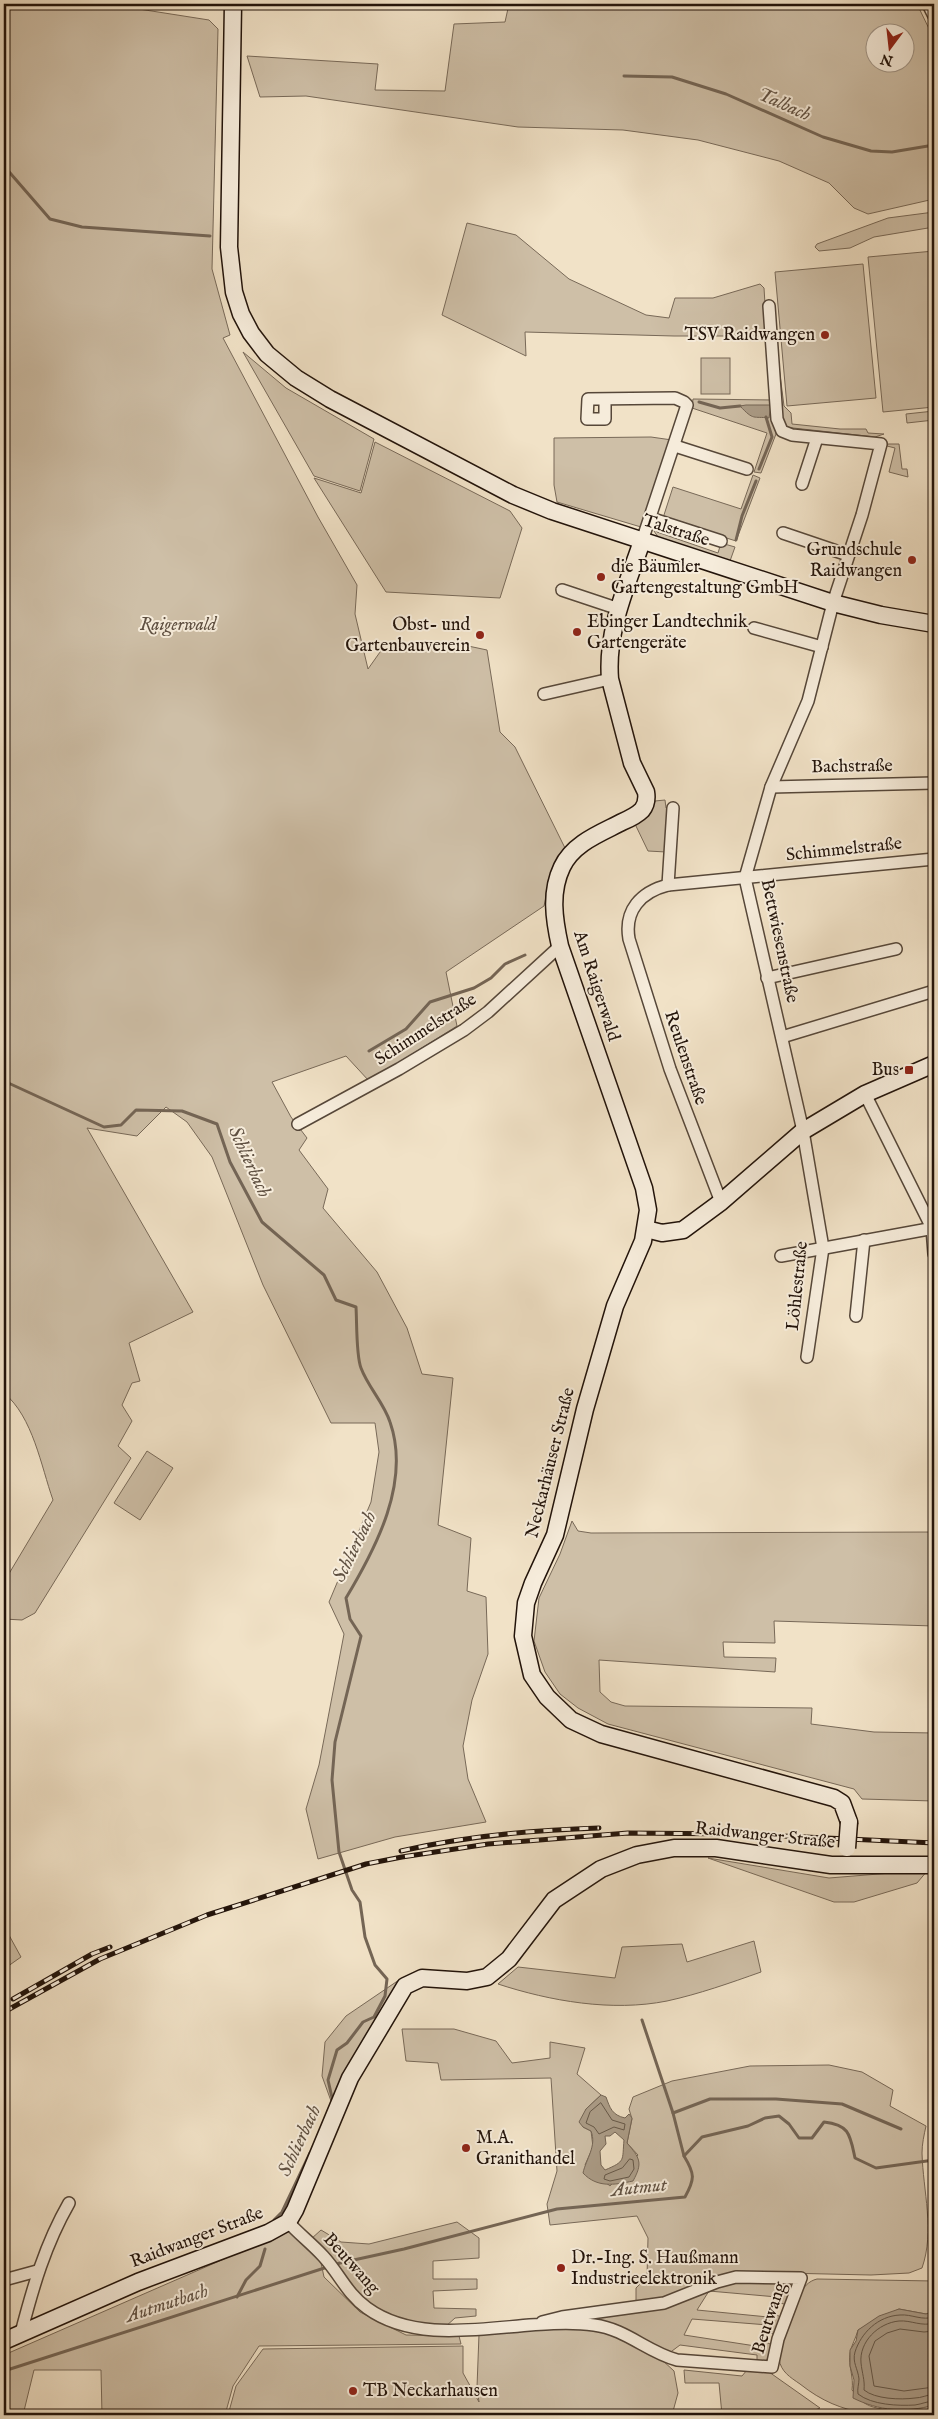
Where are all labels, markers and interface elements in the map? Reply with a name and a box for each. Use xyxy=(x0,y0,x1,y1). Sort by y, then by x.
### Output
north arrow xyxy=(866,22,916,72)
text: N xyxy=(879,49,896,70)
water label: Talbach xyxy=(754,83,814,127)
place label: TSV Raidwangen xyxy=(685,324,815,347)
marker: TSV Raidwangen xyxy=(819,329,831,341)
street label: Talstraße xyxy=(640,509,712,553)
place label: Grundschule Raidwangen xyxy=(807,539,902,583)
marker: Grundschule Raidwangen xyxy=(906,554,918,566)
place label: die Bäumler Gartengestaltung GmbH xyxy=(611,556,799,600)
marker: die Bäumler Gartengestaltung GmbH xyxy=(595,571,607,583)
place label: Ebinger Landtechnik Gartengeräte xyxy=(587,611,748,655)
park label: Raigerwald xyxy=(140,614,218,637)
place label: Obst- und Gartenbauverein xyxy=(345,614,470,658)
marker: Ebinger Landtechnik Gartengeräte xyxy=(571,626,583,638)
marker: Obst- und Gartenbauverein xyxy=(474,629,486,641)
street label: Bachstraße xyxy=(811,755,893,779)
street label: Schimmelstraße xyxy=(785,832,903,868)
street label: Bettwiesenstraße xyxy=(755,877,803,1005)
street label: Am Raigerwald xyxy=(567,927,625,1045)
street label: Schimmelstraße xyxy=(371,989,481,1071)
street label: Reulenstraße xyxy=(658,1008,712,1108)
place label: Bus xyxy=(871,1059,899,1082)
marker: Bus xyxy=(903,1064,915,1076)
water label: Schlierbach xyxy=(222,1123,276,1201)
street label: Löhlestraße xyxy=(782,1240,814,1332)
street label: Neckarhäuser Straße xyxy=(521,1385,581,1541)
water label: Schlierbach xyxy=(328,1508,382,1586)
street label: Raidwanger Straße xyxy=(694,1817,836,1855)
water label: Schlierbach xyxy=(273,2102,327,2180)
place label: M.A. Granithandel xyxy=(476,2127,575,2171)
marker: M.A. Granithandel xyxy=(460,2142,472,2154)
water label: Autmut xyxy=(608,2173,669,2203)
street label: Raidwanger Straße xyxy=(127,2202,267,2274)
street label: Beutwang xyxy=(317,2229,385,2300)
place label: Dr.-Ing. S. Haußmann Industrieelektronik xyxy=(571,2247,739,2291)
marker: Dr.-Ing. S. Haußmann Industrieelektronik xyxy=(555,2262,567,2274)
water label: Autmutbach xyxy=(121,2279,211,2329)
street label: Beutwang xyxy=(748,2279,793,2357)
place label: TB Neckarhausen xyxy=(363,2380,498,2403)
marker: TB Neckarhausen xyxy=(347,2385,359,2397)

